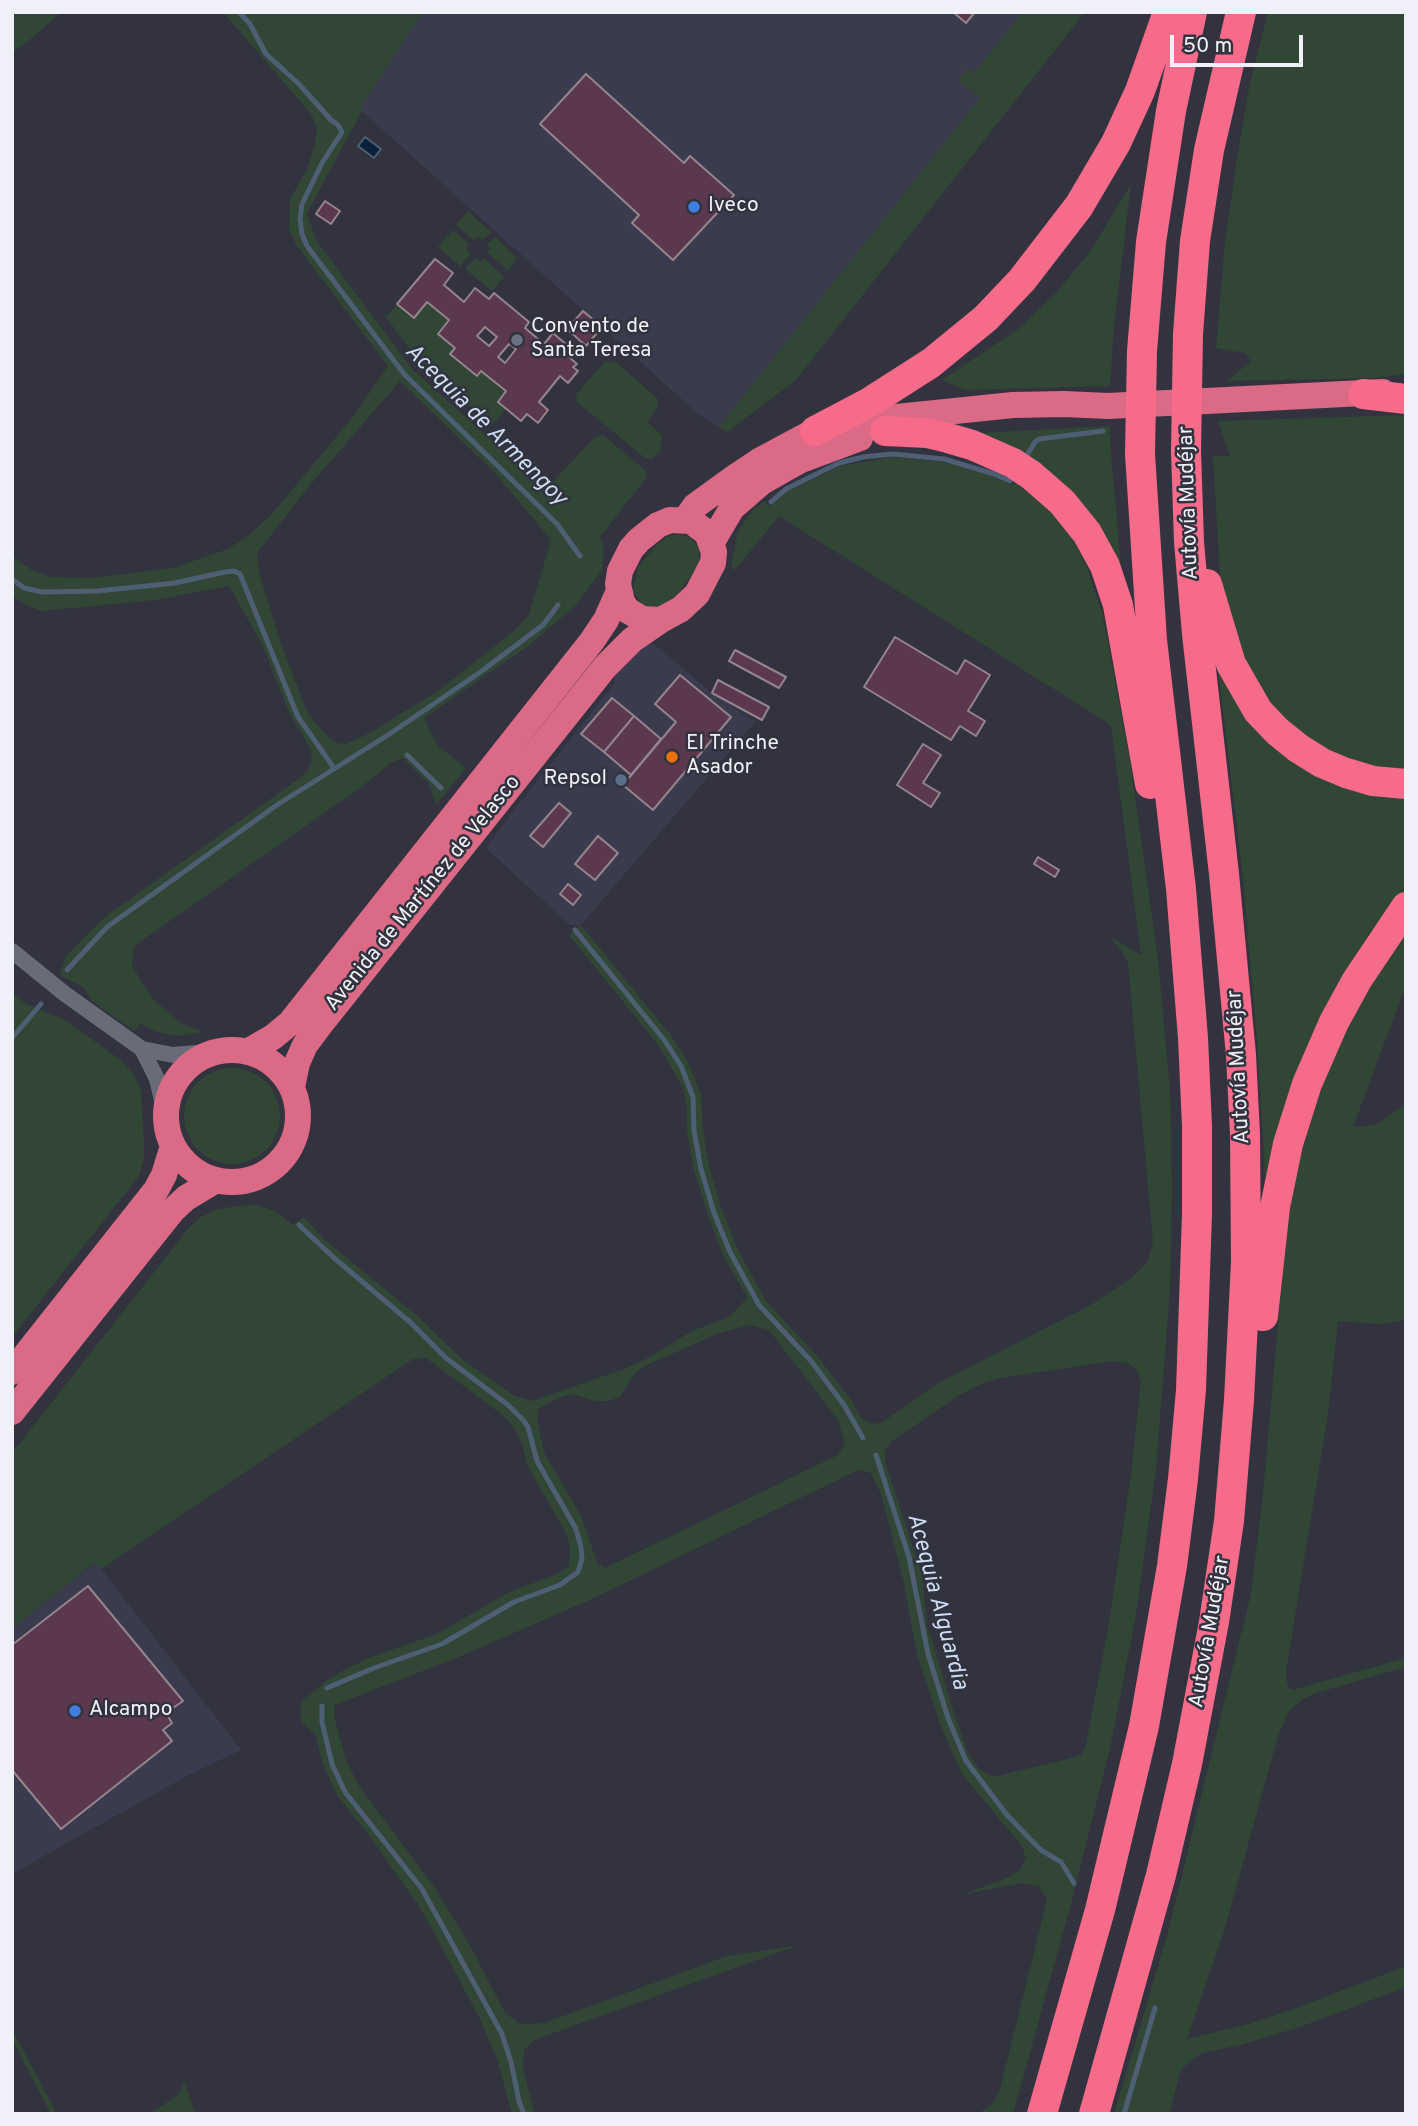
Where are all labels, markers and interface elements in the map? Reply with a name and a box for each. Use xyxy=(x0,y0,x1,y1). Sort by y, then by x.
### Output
scale bar xyxy=(1173,21,1306,65)
text: 50 m xyxy=(1183,33,1232,60)
place label: Iveco xyxy=(708,194,759,220)
marker: Iveco xyxy=(686,199,702,215)
place label: Convento de Santa Teresa xyxy=(531,315,651,365)
marker: Convento de Santa Teresa xyxy=(509,332,525,348)
water label: Acequia de Armengoy xyxy=(398,339,572,513)
street label: Autovía Mudéjar xyxy=(1175,426,1205,580)
place label: El Trinche Asador xyxy=(686,732,779,782)
marker: El Trinche Asador xyxy=(664,749,680,765)
place label: Repsol xyxy=(544,767,607,793)
street label: Avenida de Martínez de Velasco xyxy=(321,771,527,1017)
marker: Repsol xyxy=(613,772,629,788)
street label: Autovía Mudéjar xyxy=(1223,989,1257,1145)
water label: Acequia Alguardia xyxy=(899,1511,973,1693)
street label: Autovía Mudéjar xyxy=(1185,1554,1237,1710)
place label: Alcampo xyxy=(89,1698,172,1724)
marker: Alcampo xyxy=(67,1703,83,1719)

